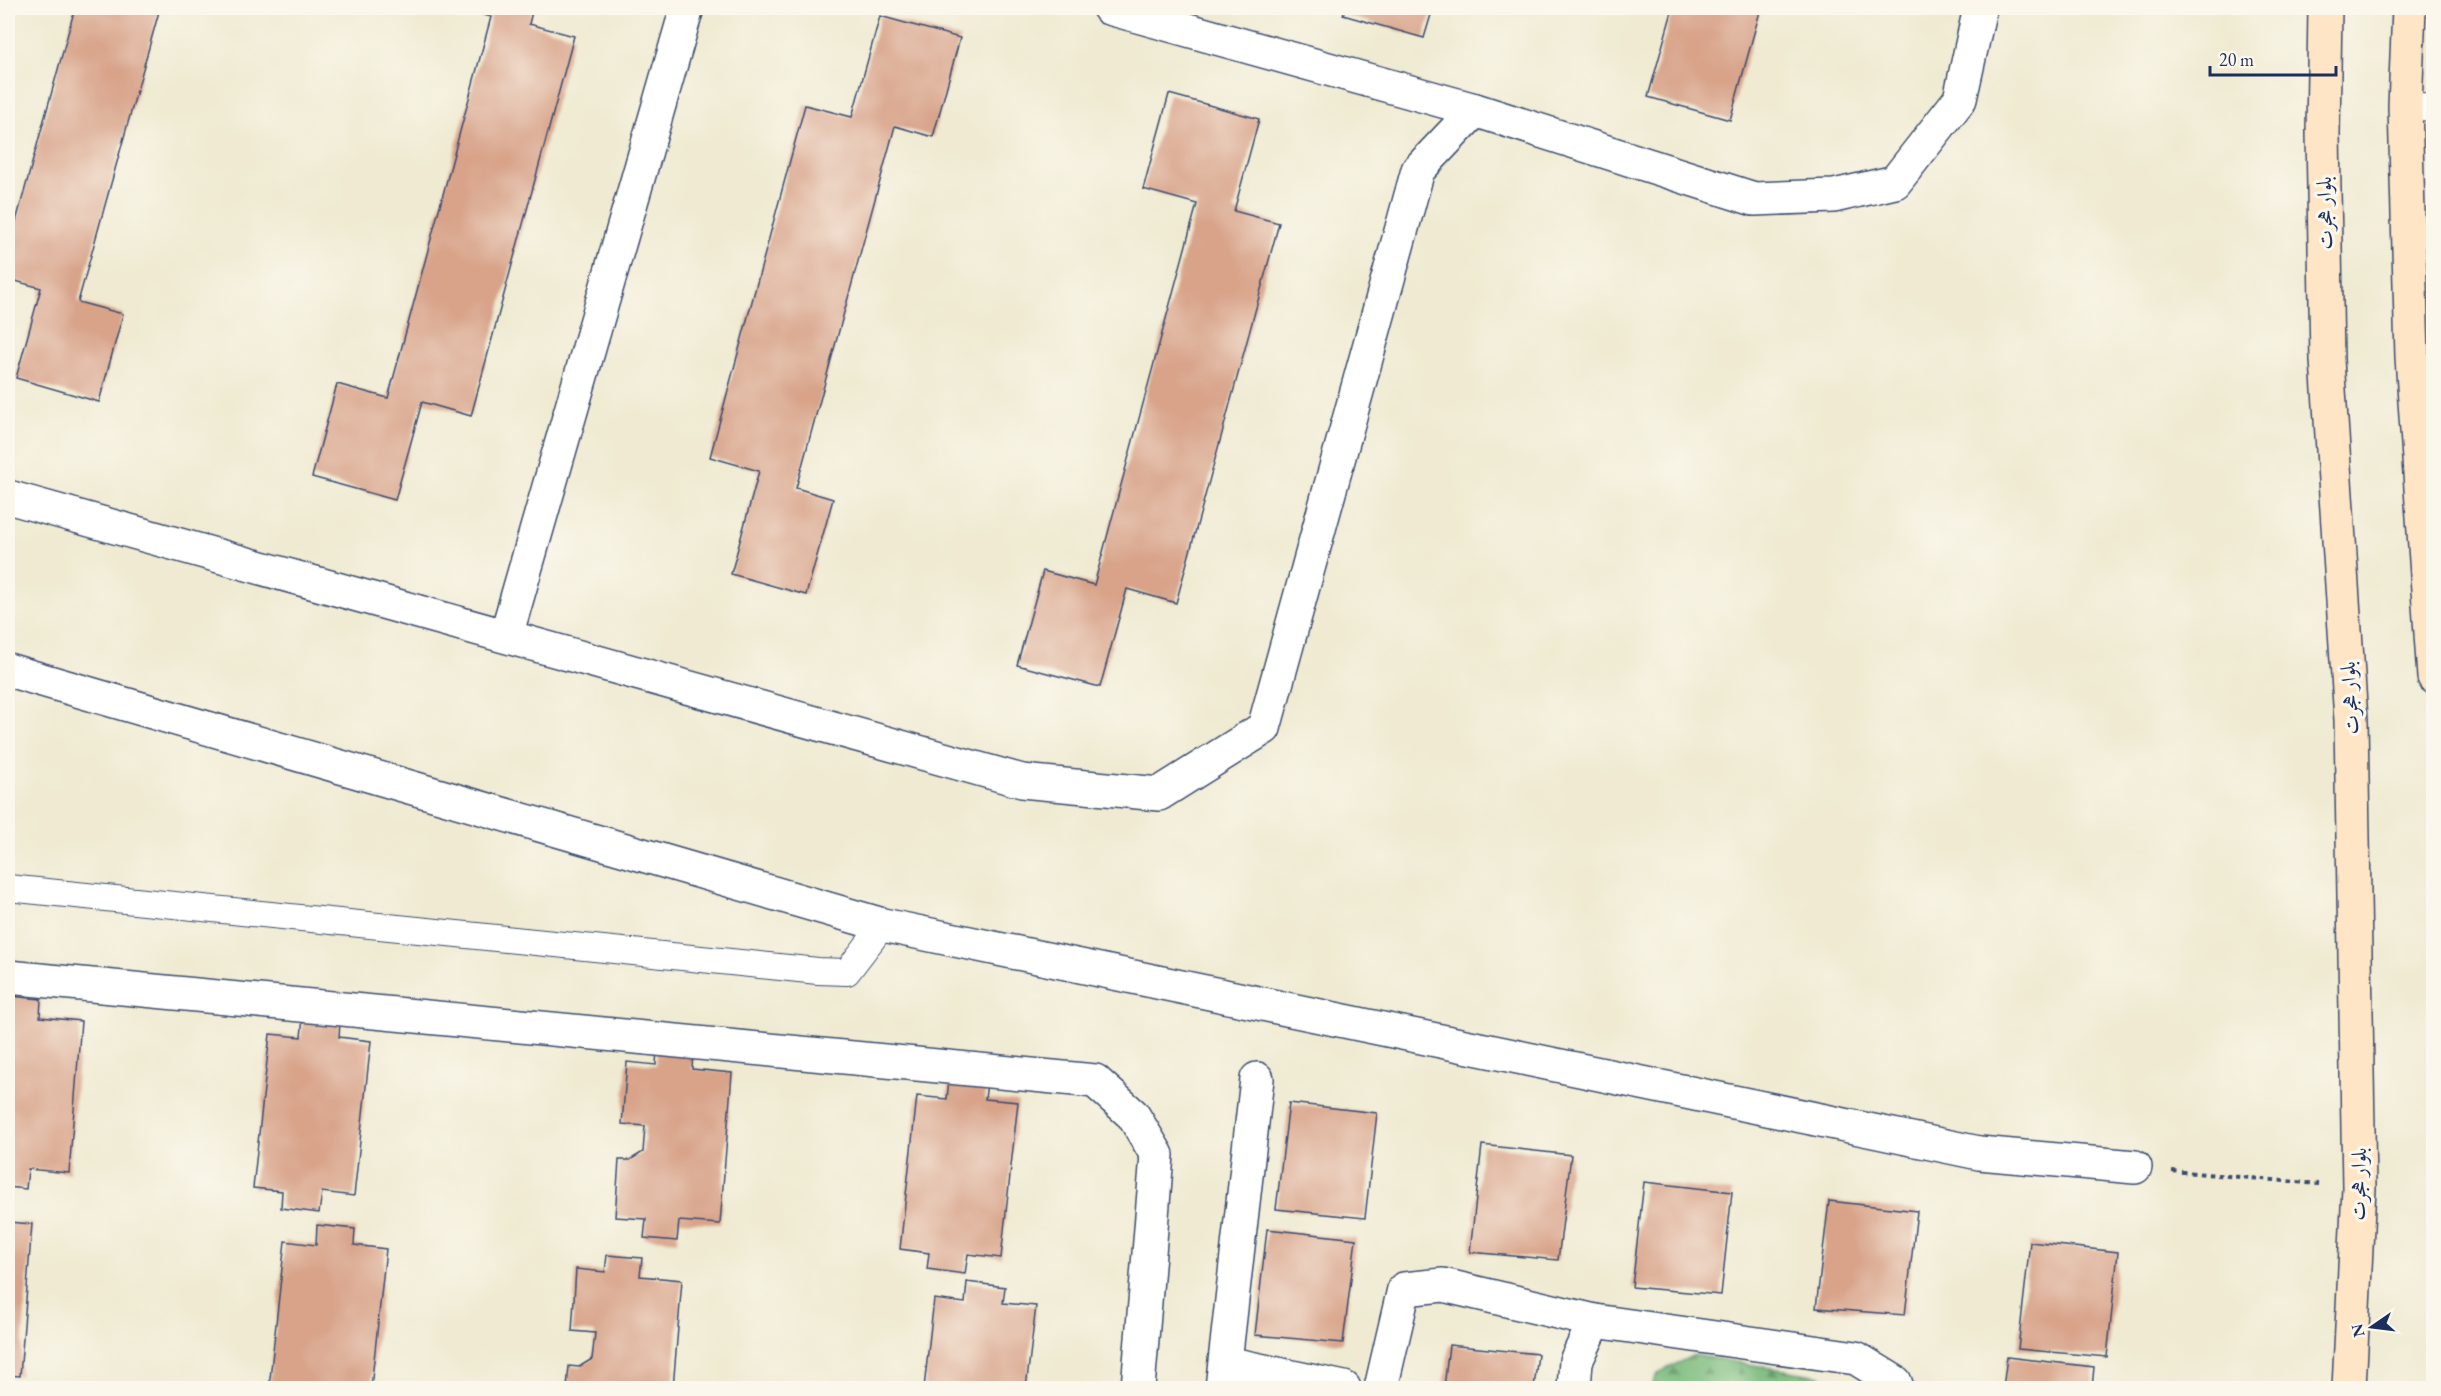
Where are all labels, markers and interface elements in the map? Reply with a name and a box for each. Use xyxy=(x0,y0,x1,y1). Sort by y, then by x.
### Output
scale bar xyxy=(2210,39,2336,77)
text: 20 m xyxy=(2219,48,2254,71)
street label: بلوار هجرت xyxy=(2310,176,2338,250)
street label: بلوار هجرت xyxy=(2334,661,2364,735)
street label: بلوار هجرت xyxy=(2344,1147,2372,1221)
north arrow xyxy=(2342,1297,2402,1357)
text: N xyxy=(2346,1322,2370,1339)

